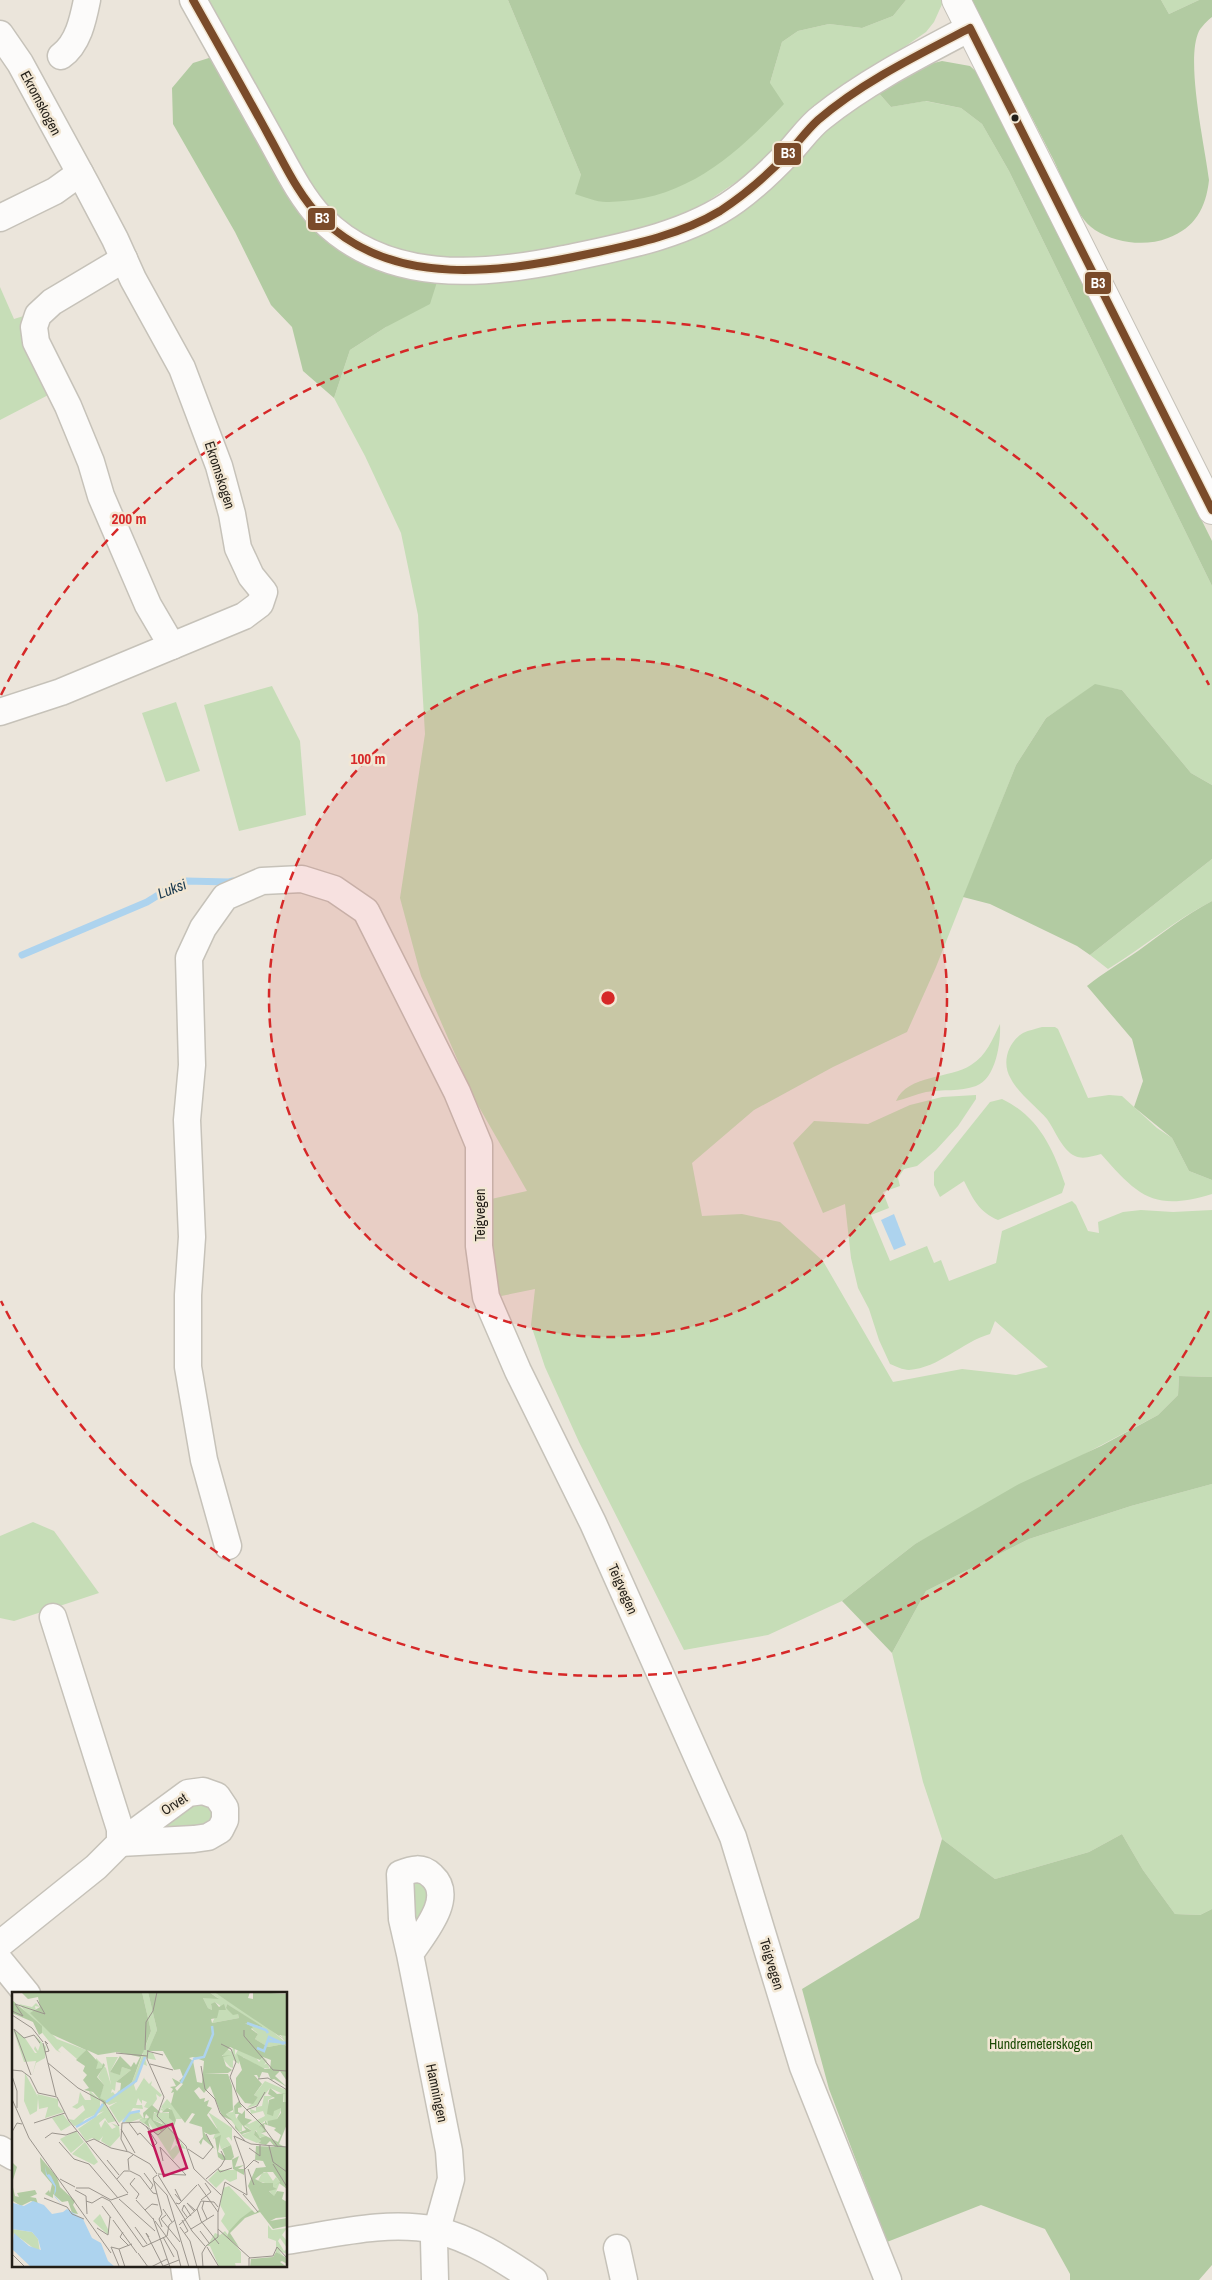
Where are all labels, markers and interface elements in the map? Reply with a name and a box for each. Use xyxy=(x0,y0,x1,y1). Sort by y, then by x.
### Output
street label: Ekromskogen xyxy=(17,68,65,138)
unlabelled marker xyxy=(1010,113,1020,123)
line badge: B3 xyxy=(773,142,802,166)
text: B3 xyxy=(781,144,795,162)
line badge: B3 xyxy=(307,207,336,231)
text: B3 xyxy=(315,209,329,227)
line badge: B3 xyxy=(1084,271,1112,295)
text: B3 xyxy=(1091,274,1105,292)
street label: Ekromskogen xyxy=(201,439,239,511)
text: 200 m xyxy=(112,508,146,529)
text: 100 m xyxy=(351,748,385,769)
water label: Luksi xyxy=(154,873,190,904)
centre of rings xyxy=(599,989,617,1007)
street label: Teigvegen xyxy=(471,1189,489,1241)
street label: Teigvegen xyxy=(604,1561,642,1617)
street label: Orvet xyxy=(157,1789,191,1819)
street label: Teigvegen xyxy=(756,1936,788,1992)
inset map xyxy=(12,1992,288,2268)
park label: Hundremeterskogen xyxy=(989,2035,1093,2053)
street label: Hamningen xyxy=(422,2062,452,2124)

